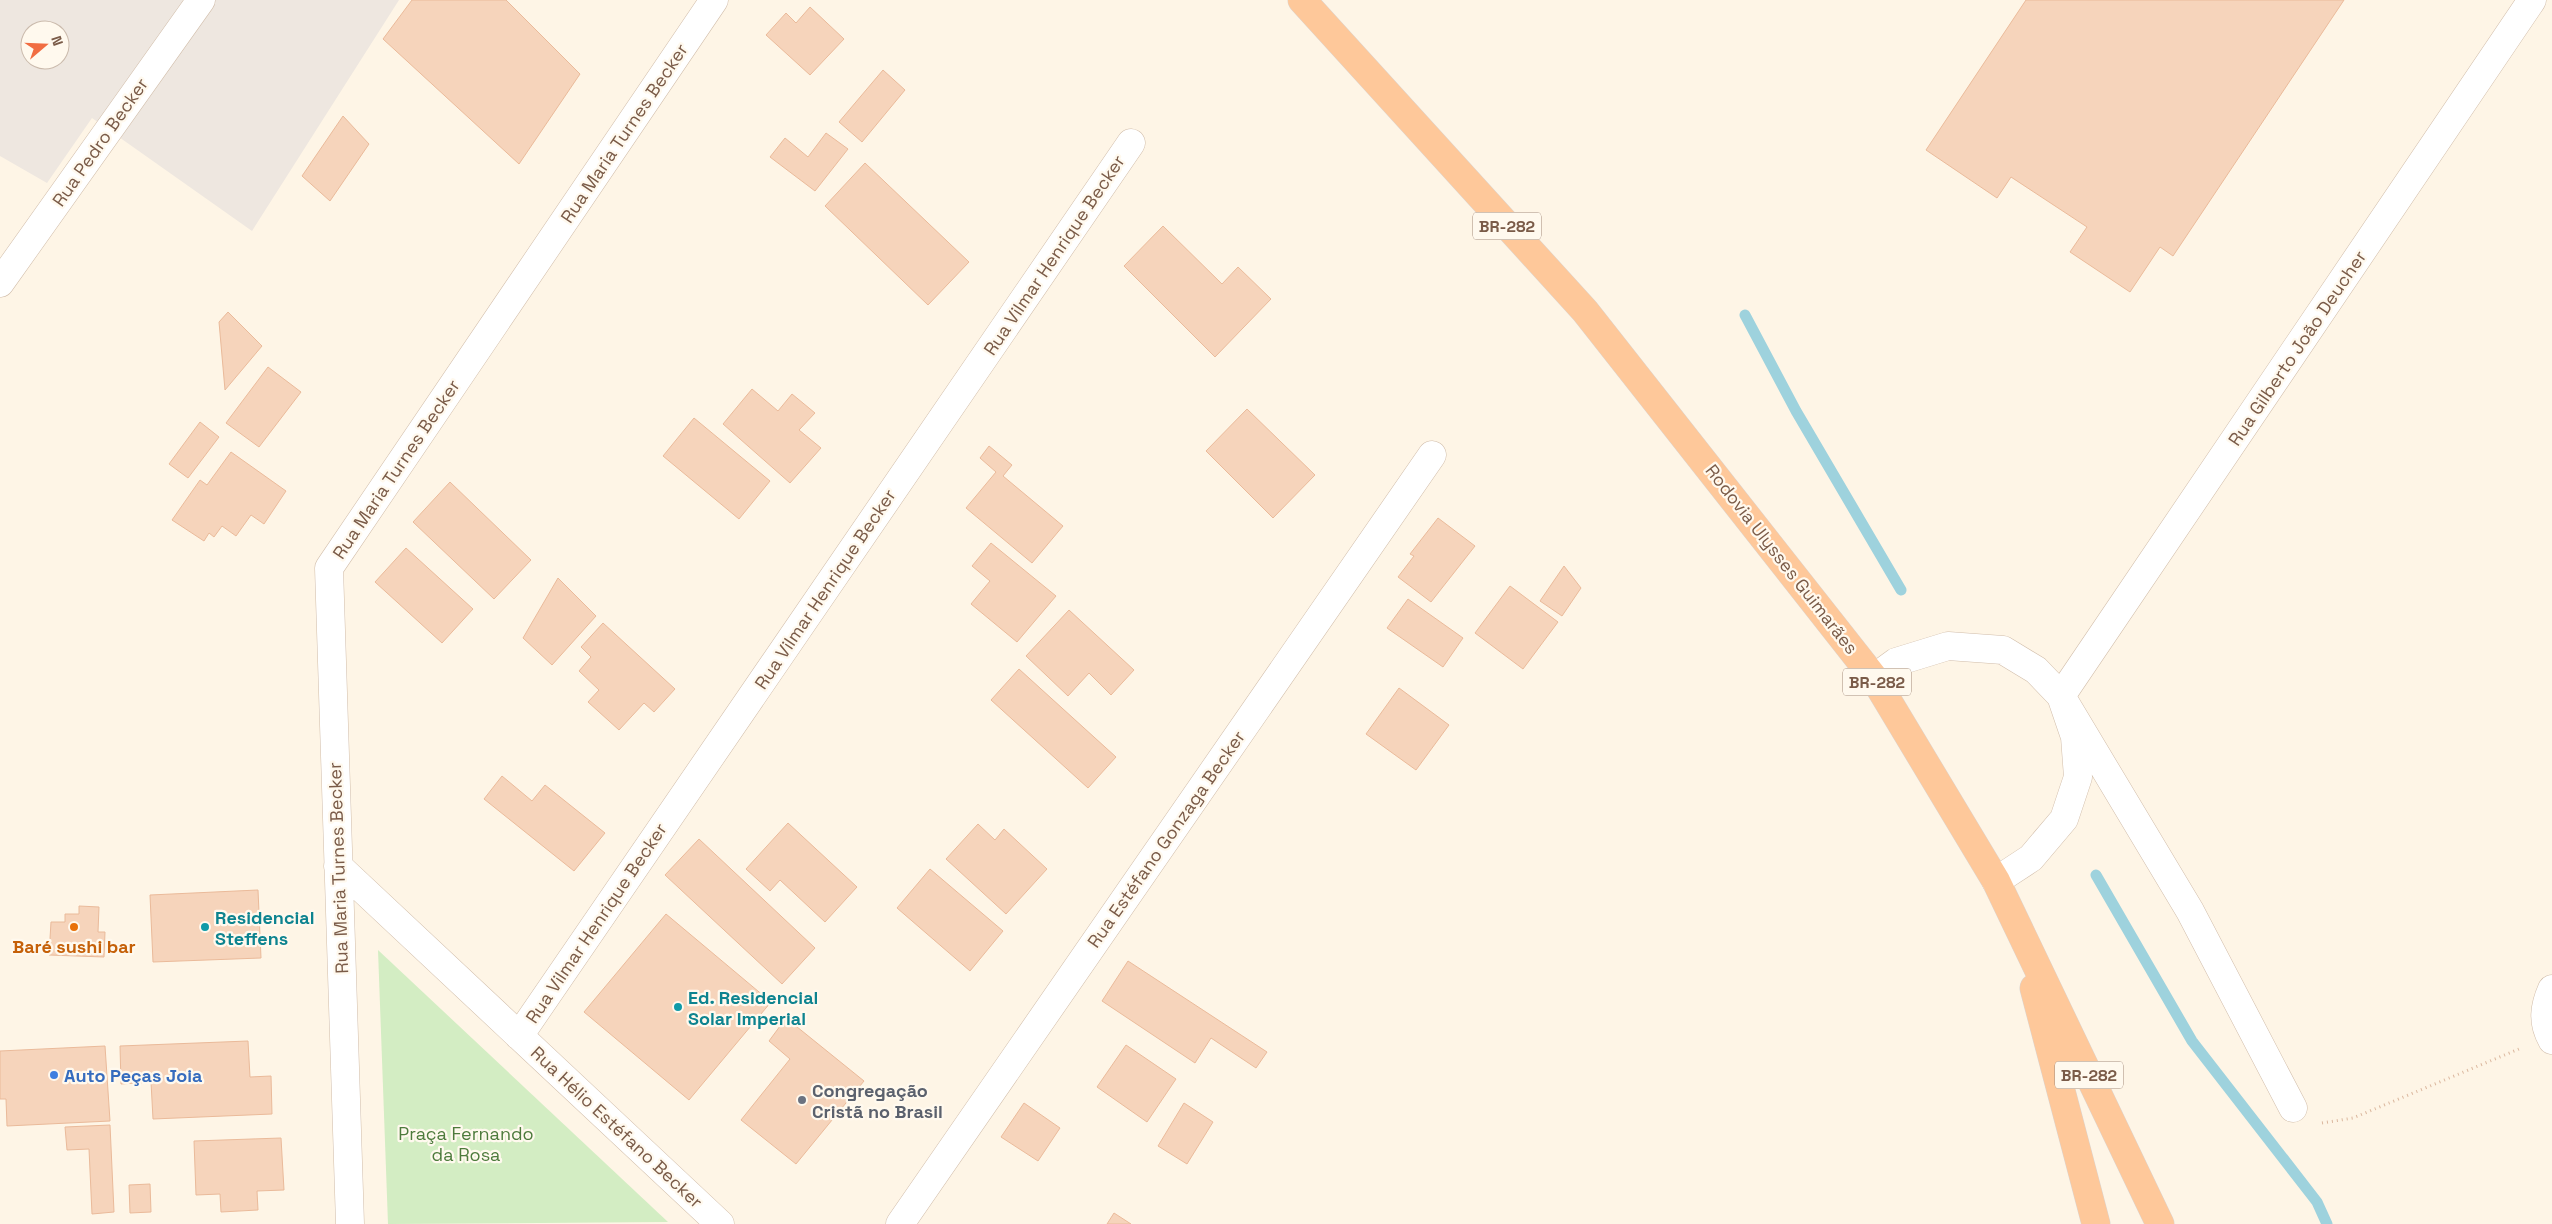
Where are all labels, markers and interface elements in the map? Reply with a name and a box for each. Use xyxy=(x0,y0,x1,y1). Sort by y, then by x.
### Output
north arrow xyxy=(20,20,70,70)
text: N xyxy=(47,33,67,48)
street label: Rua Maria Turnes Becker xyxy=(555,39,693,227)
street label: Rua Pedro Becker xyxy=(47,73,153,211)
street label: Rua Vilmar Henrique Becker xyxy=(978,150,1130,360)
road number: BR-282 xyxy=(1473,212,1541,240)
street label: Rua Gilberto João Deucher xyxy=(2223,246,2371,450)
street label: Rua Maria Turnes Becker xyxy=(327,375,465,563)
street label: Rodovia Ulysses Guimarães xyxy=(1701,459,1863,659)
street label: Rua Vilmar Henrique Becker xyxy=(749,484,901,694)
road number: BR-282 xyxy=(1843,669,1911,696)
street label: Rua Estéfano Gonzaga Becker xyxy=(1082,726,1250,952)
street label: Rua Maria Turnes Becker xyxy=(323,762,353,974)
street label: Rua Vilmar Henrique Becker xyxy=(520,818,672,1028)
place label: Residencial Steffens xyxy=(215,906,314,950)
marker: Baré sushi bar xyxy=(68,921,80,933)
marker: Residencial Steffens xyxy=(199,921,211,933)
place label: Baré sushi bar xyxy=(12,935,136,958)
place label: Ed. Residencial Solar Imperial xyxy=(688,986,818,1030)
marker: Ed. Residencial Solar Imperial xyxy=(672,1001,684,1013)
street label: Rua Hélio Estéfano Becker xyxy=(526,1041,708,1213)
road number: BR-282 xyxy=(2055,1062,2123,1088)
place label: Auto Peças Joia xyxy=(64,1064,203,1087)
marker: Auto Peças Joia xyxy=(48,1069,60,1081)
place label: Congregação Cristã no Brasil xyxy=(812,1079,943,1123)
marker: Congregação Cristã no Brasil xyxy=(796,1094,808,1106)
park label: Praça Fernando da Rosa xyxy=(398,1122,534,1166)

